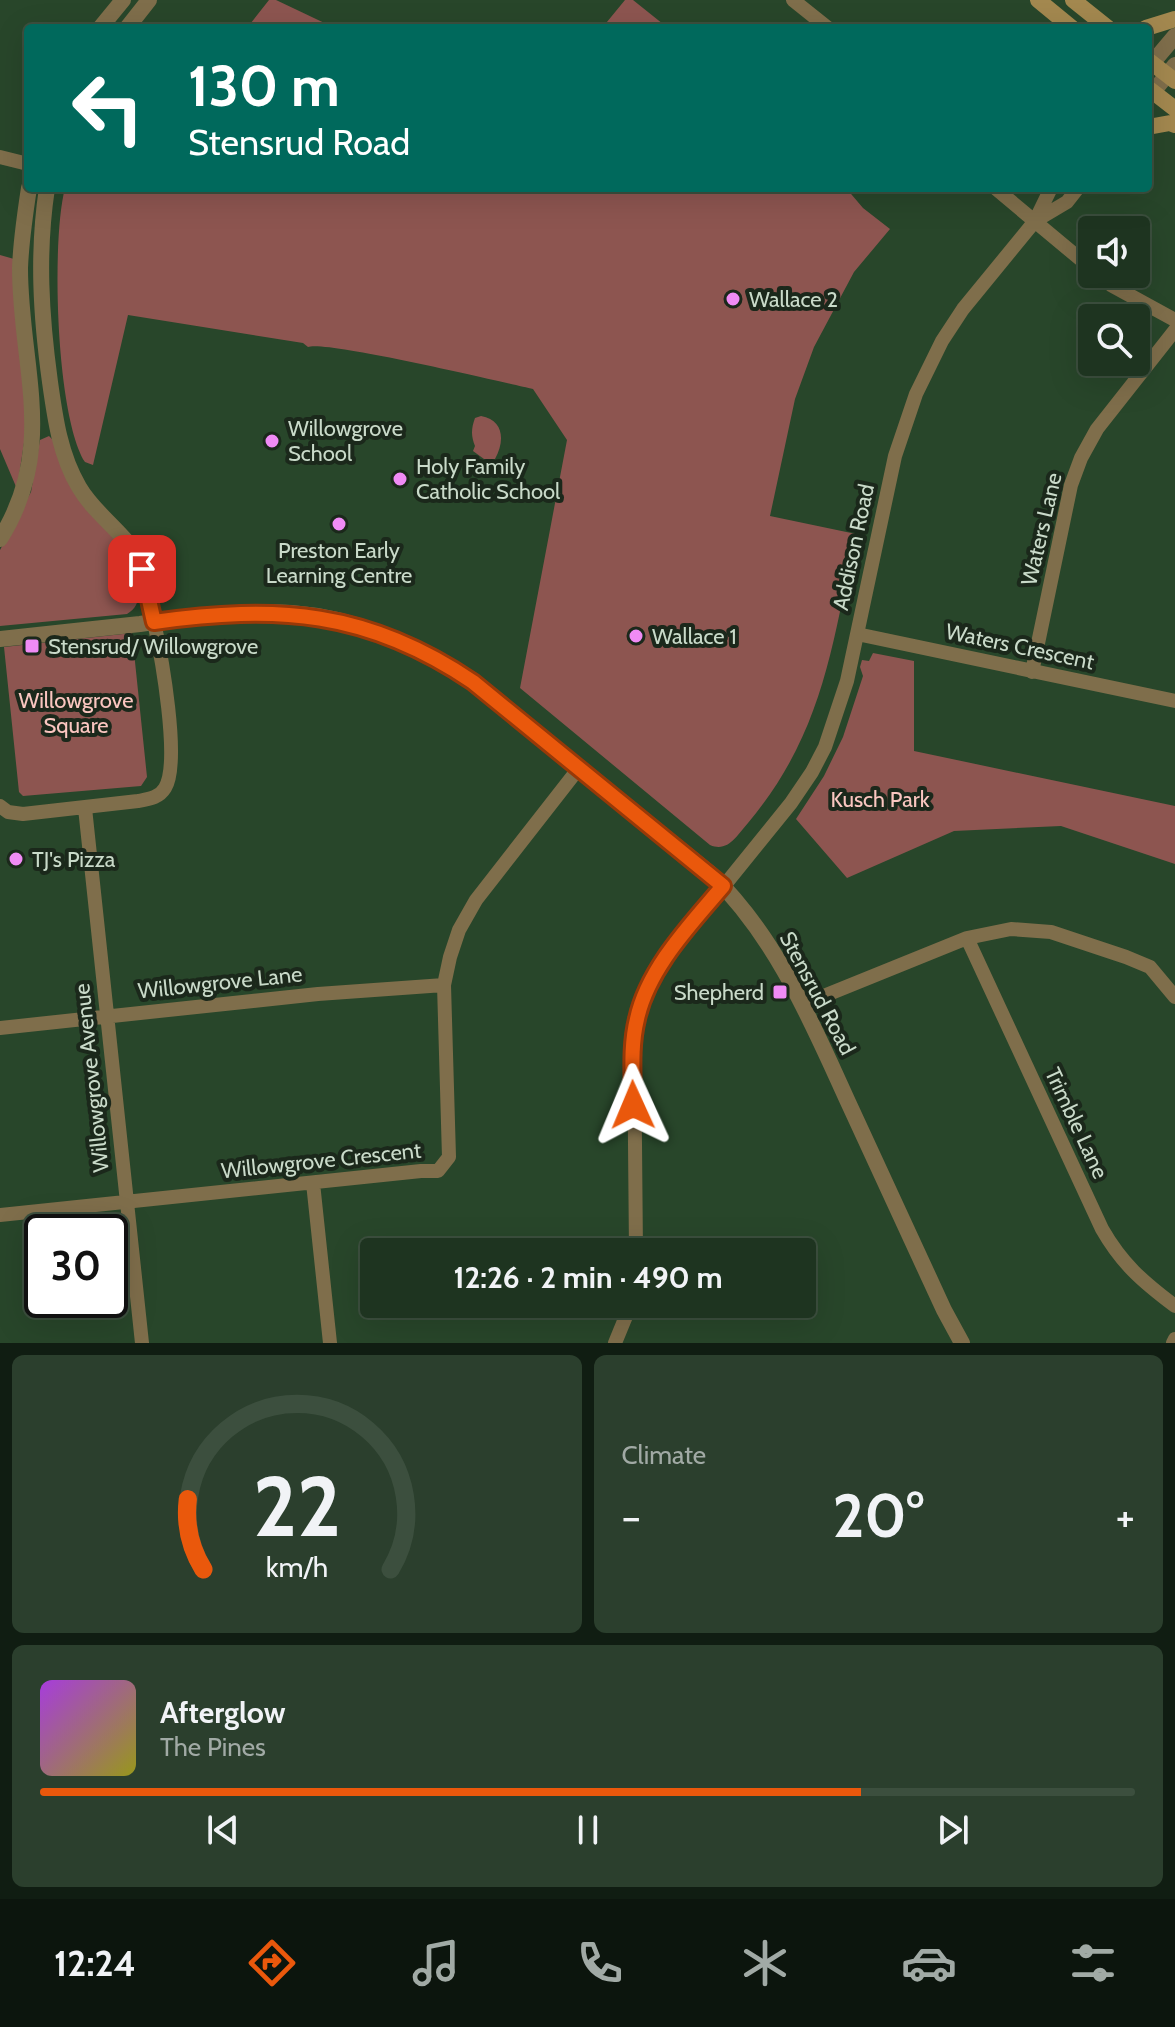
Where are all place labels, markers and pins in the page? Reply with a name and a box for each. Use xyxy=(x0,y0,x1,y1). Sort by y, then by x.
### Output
place label: Wallace 2 xyxy=(749,286,838,313)
marker: Wallace 2 xyxy=(724,290,742,308)
place label: Willowgrove School xyxy=(288,415,403,467)
marker: Willowgrove School xyxy=(263,432,281,450)
place label: Holy Family Catholic School xyxy=(416,453,561,505)
marker: Holy Family Catholic School xyxy=(391,470,409,488)
marker: Preston Early Learning Centre xyxy=(330,515,348,533)
pin xyxy=(108,535,176,603)
place label: Preston Early Learning Centre xyxy=(266,537,412,589)
place label: Wallace 1 xyxy=(652,623,737,650)
marker: Wallace 1 xyxy=(627,627,645,645)
place label: Stensrud/ Willowgrove xyxy=(48,633,258,660)
marker: Stensrud/ Willowgrove xyxy=(23,637,41,655)
place label: TJ's Pizza xyxy=(32,846,116,873)
marker: TJ's Pizza xyxy=(7,850,25,868)
place label: Shepherd xyxy=(674,979,764,1006)
marker: Shepherd xyxy=(771,983,789,1001)

